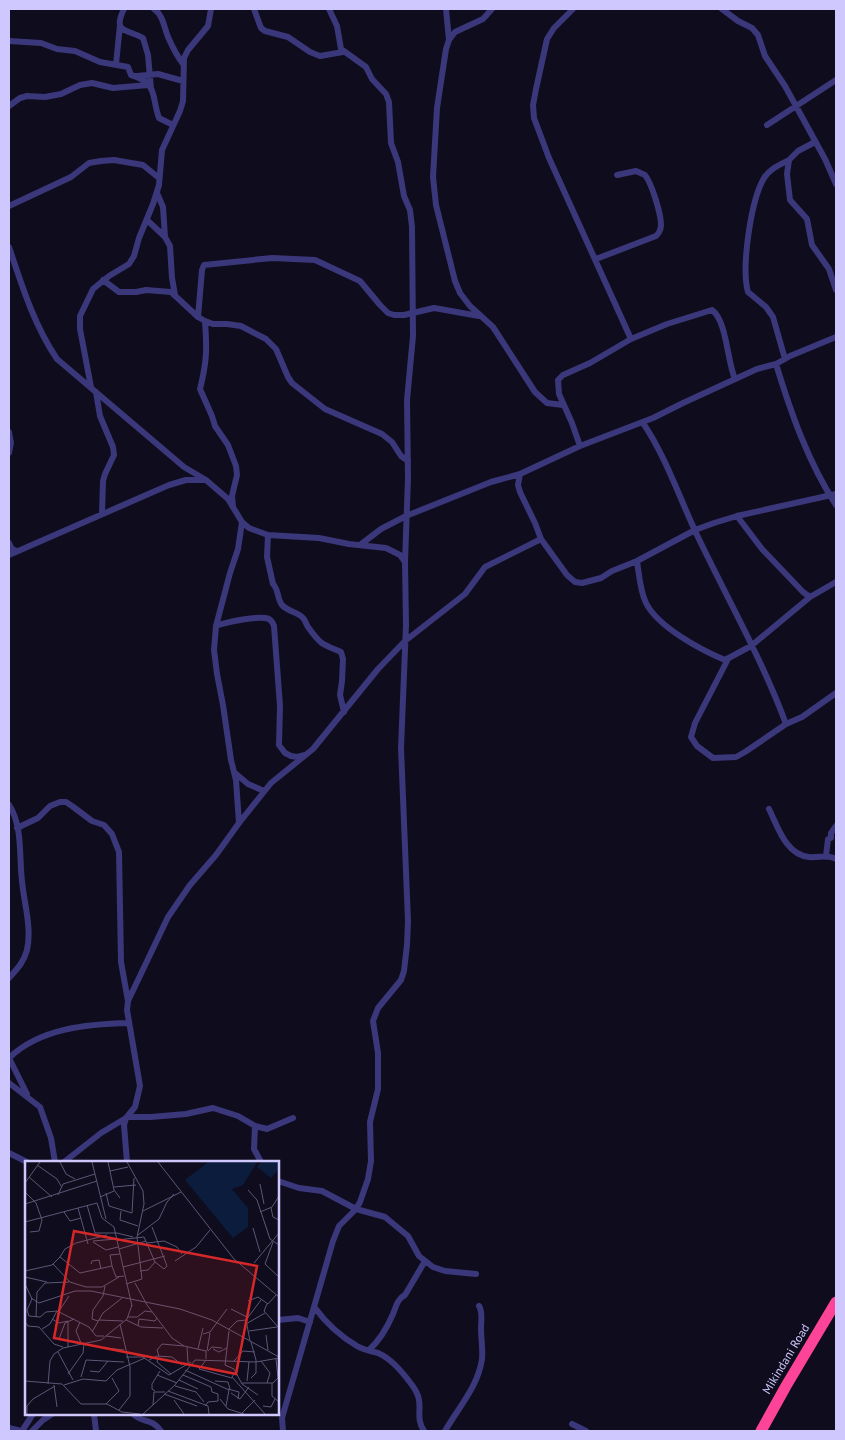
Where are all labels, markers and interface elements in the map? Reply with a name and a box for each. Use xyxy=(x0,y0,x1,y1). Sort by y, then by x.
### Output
inset map xyxy=(25,1161,279,1415)
street label: Mikindani Road xyxy=(759,1321,812,1396)

